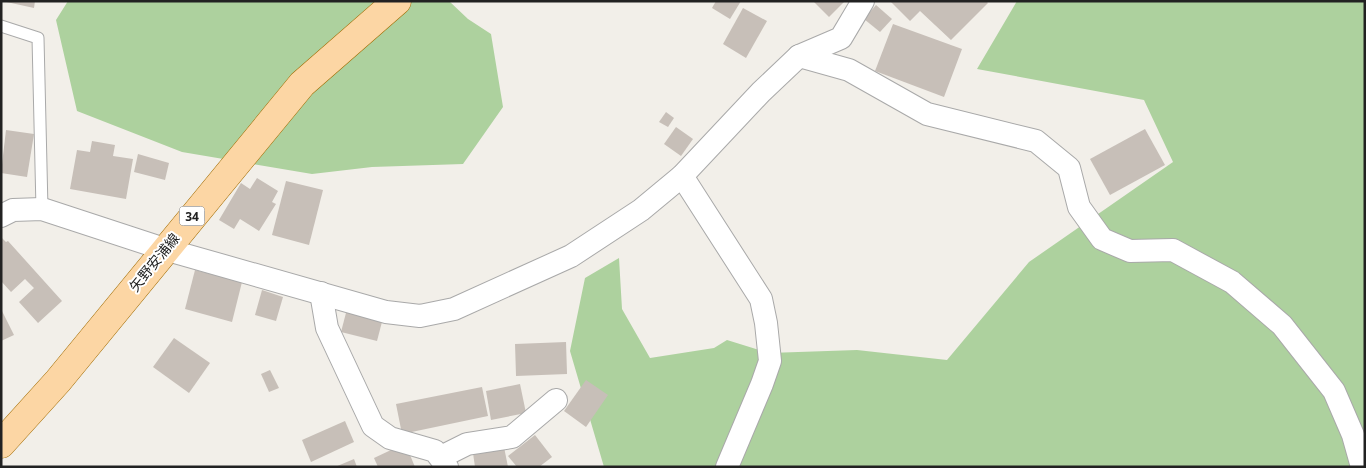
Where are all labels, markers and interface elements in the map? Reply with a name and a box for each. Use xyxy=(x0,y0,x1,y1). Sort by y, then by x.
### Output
road number: 34 xyxy=(180,207,204,226)
street label: 矢野安浦線 xyxy=(125,229,183,295)

